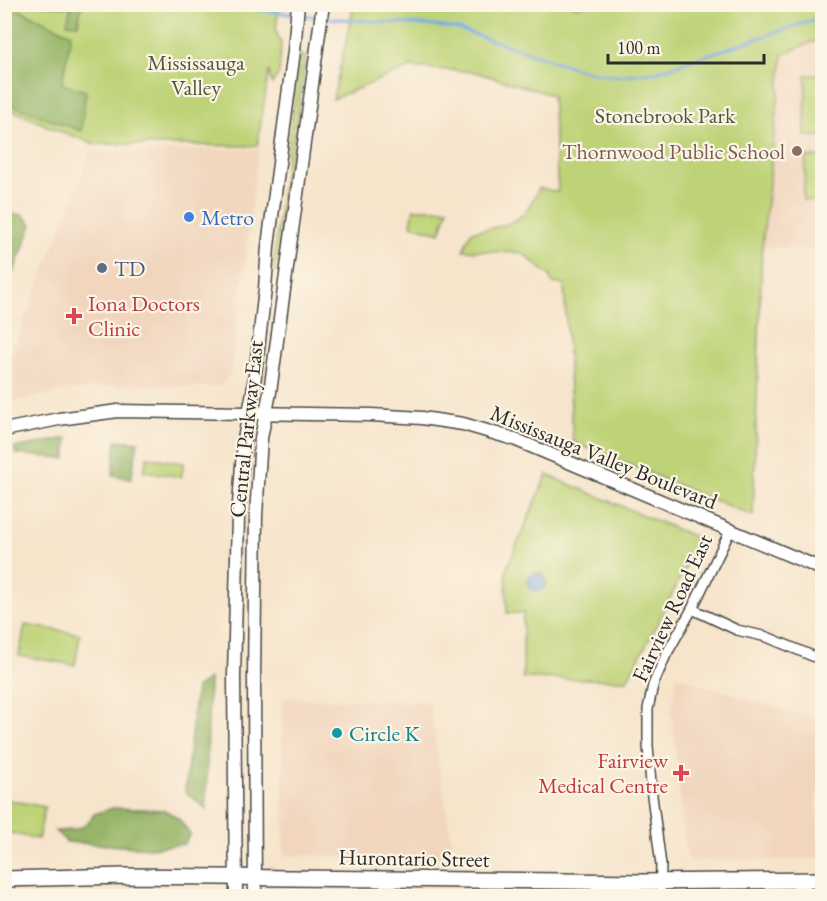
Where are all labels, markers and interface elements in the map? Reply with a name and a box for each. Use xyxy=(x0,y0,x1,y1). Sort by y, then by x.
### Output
scale bar xyxy=(608,27,764,65)
text: 100 m xyxy=(617,36,661,59)
park label: Mississauga Valley xyxy=(147,48,245,102)
park label: Stonebrook Park xyxy=(595,101,736,130)
place label: Thornwood Public School xyxy=(562,137,785,166)
marker: Thornwood Public School xyxy=(790,144,804,158)
place label: Metro xyxy=(201,203,254,232)
marker: Metro xyxy=(182,210,196,224)
place label: TD xyxy=(114,254,145,283)
marker: TD xyxy=(95,261,109,275)
place label: Iona Doctors Clinic xyxy=(88,289,200,343)
marker: Iona Doctors Clinic xyxy=(65,307,83,325)
street label: Central Parkway East xyxy=(222,339,270,519)
street label: Mississauga Valley Boulevard xyxy=(486,398,723,516)
street label: Fairview Road East xyxy=(625,529,719,687)
place label: Circle K xyxy=(349,719,421,748)
marker: Circle K xyxy=(330,726,344,740)
place label: Fairview Medical Centre xyxy=(538,746,669,800)
marker: Fairview Medical Centre xyxy=(672,764,690,782)
street label: Hurontario Street xyxy=(338,842,490,874)

